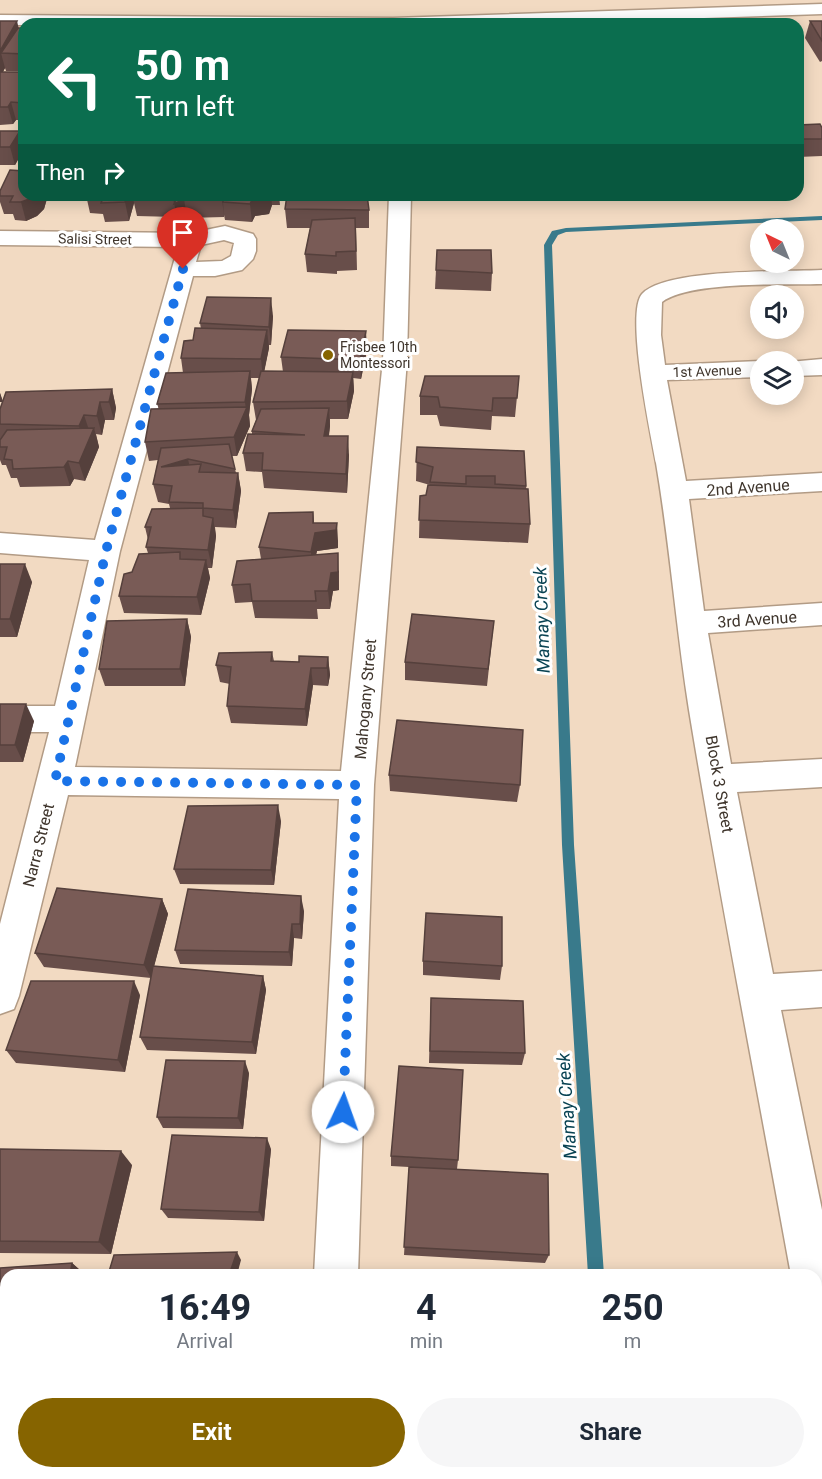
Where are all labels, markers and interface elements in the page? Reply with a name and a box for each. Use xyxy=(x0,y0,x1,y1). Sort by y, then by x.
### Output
text: 50 m xyxy=(135,41,230,90)
icon: left xyxy=(36,42,114,120)
text: Turn left xyxy=(135,91,235,123)
icon: right xyxy=(97,156,130,189)
text: Then xyxy=(36,160,85,185)
pin xyxy=(157,207,208,269)
icon: arrive xyxy=(166,216,199,249)
north arrow xyxy=(750,219,804,273)
map controls xyxy=(750,219,804,405)
street label: Salisi Street xyxy=(58,230,132,248)
button: sound xyxy=(750,285,804,339)
place label: Frisbee 10th Montessori xyxy=(340,339,417,371)
marker: Frisbee 10th Montessori xyxy=(321,348,335,362)
button: layers xyxy=(750,351,804,405)
street label: 1st Avenue xyxy=(672,362,742,380)
street label: 2nd Avenue xyxy=(706,475,790,500)
water label: Mamay Creek xyxy=(529,565,554,674)
street label: 3rd Avenue xyxy=(717,607,797,632)
street label: Mahogany Street xyxy=(351,638,380,760)
street label: Block 3 Street xyxy=(702,734,737,834)
street label: Narra Street xyxy=(19,801,58,889)
water label: Mamay Creek xyxy=(552,1051,581,1160)
position arrow xyxy=(311,1080,375,1144)
text: 16:49 xyxy=(158,1287,251,1329)
text: 4 xyxy=(416,1287,437,1329)
text: 250 xyxy=(602,1287,664,1329)
text: Arrival xyxy=(176,1329,233,1353)
text: min xyxy=(410,1329,443,1353)
text: m xyxy=(624,1329,641,1353)
button: Exit xyxy=(18,1398,405,1467)
button: Share xyxy=(417,1398,804,1467)

